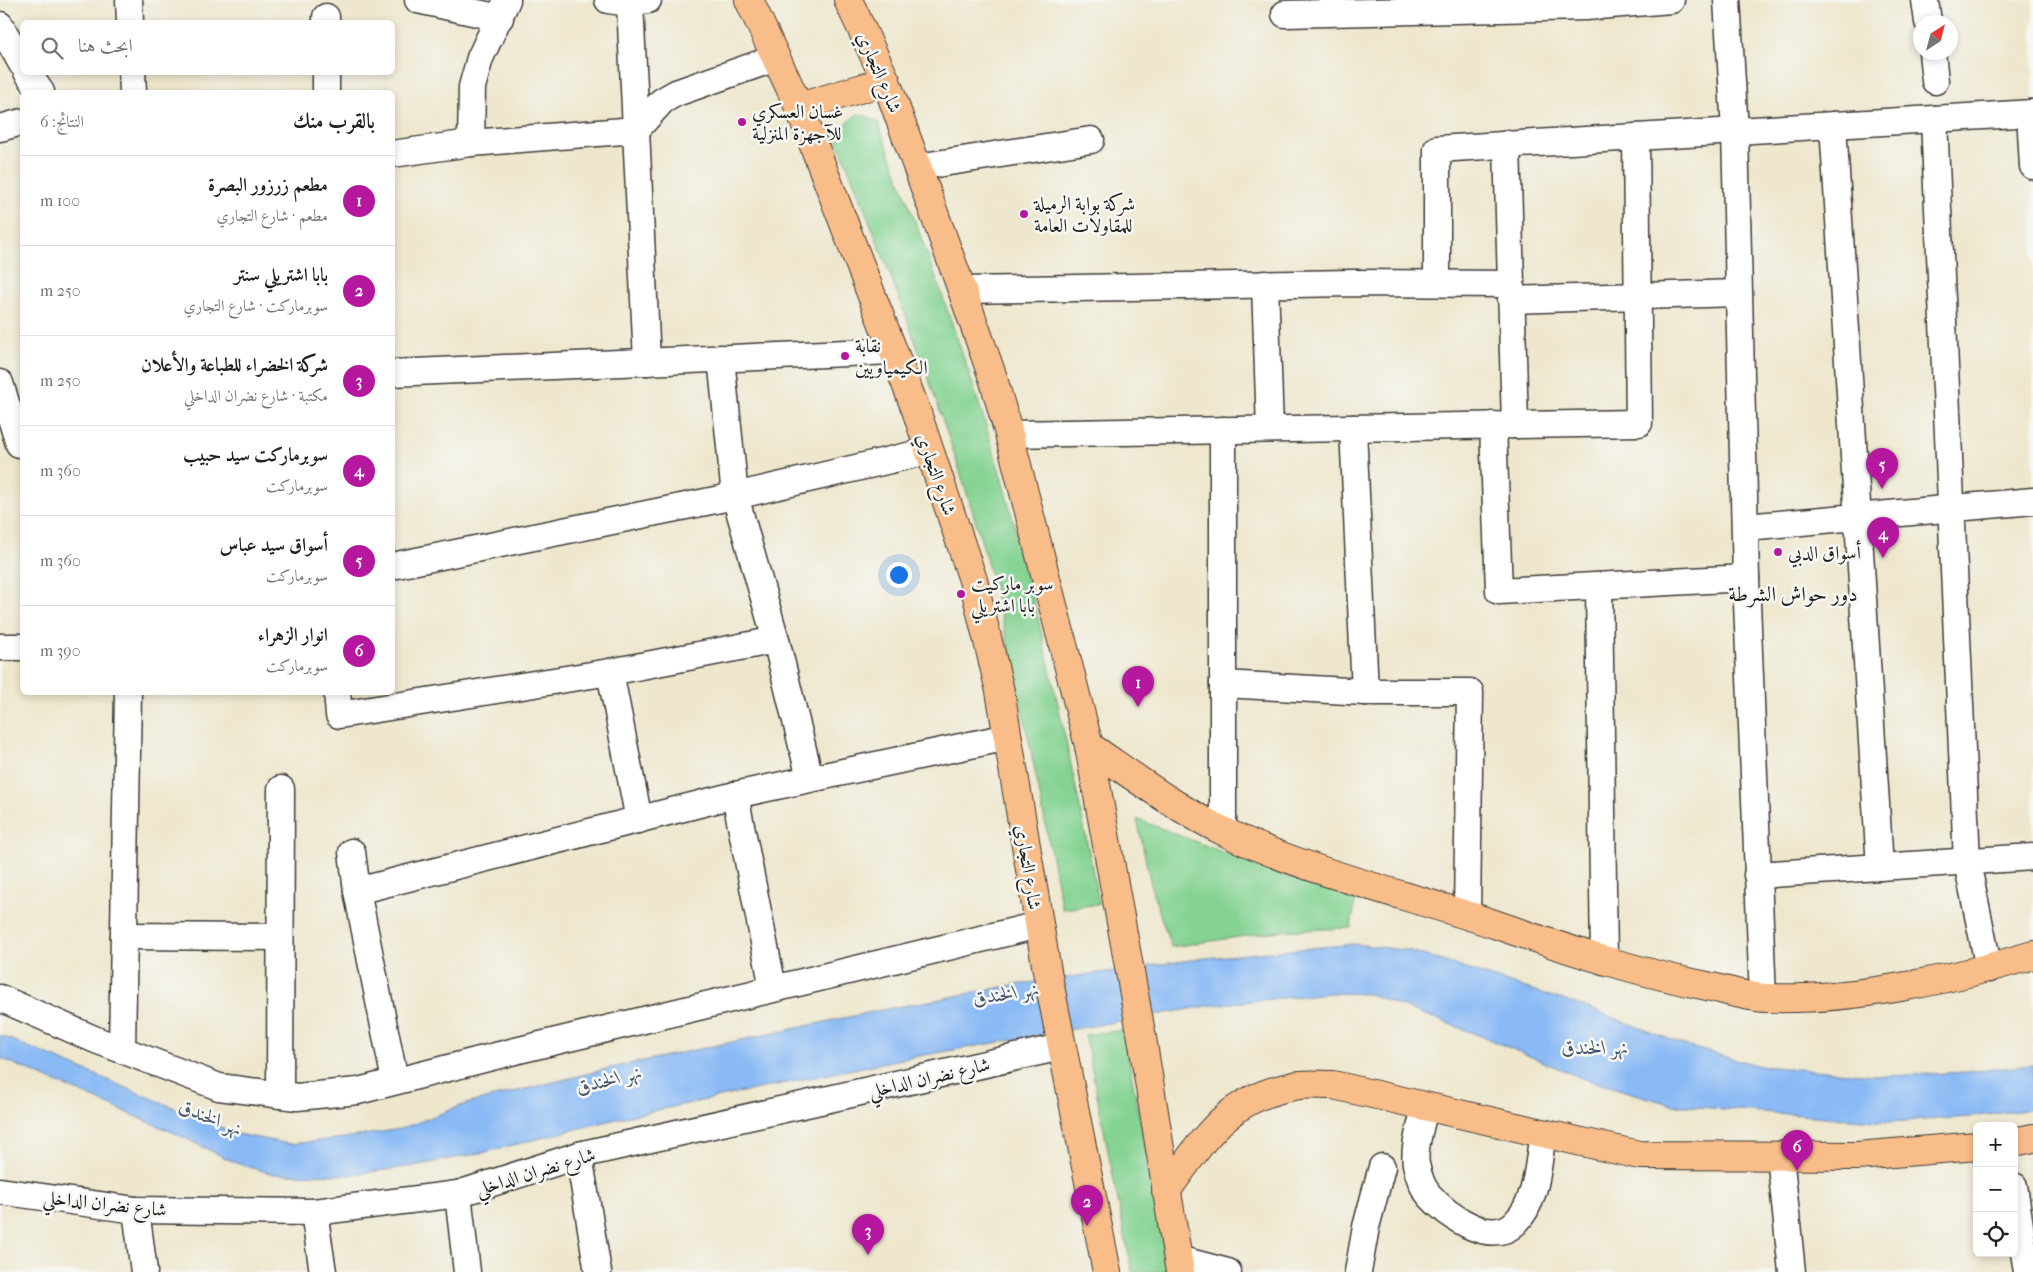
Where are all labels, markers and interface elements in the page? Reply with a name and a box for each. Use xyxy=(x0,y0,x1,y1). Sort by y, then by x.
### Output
north arrow xyxy=(1913,15,1958,60)
search box xyxy=(20,20,395,75)
street label: شارع التجاري xyxy=(849,29,906,118)
icon: search xyxy=(38,34,66,62)
text: ابحث هنا xyxy=(78,35,133,57)
place label: غسان العسكري للآجهزة المنزلية xyxy=(752,101,843,146)
text: بالقرب منك xyxy=(293,109,375,133)
text: النتائج: 6 xyxy=(40,112,84,131)
marker: غسان العسكري للآجهزة المنزلية xyxy=(736,116,748,128)
text: مطعم زرزور البصرة xyxy=(208,174,328,196)
text: 100 m xyxy=(40,191,80,210)
text: 1 xyxy=(356,191,362,210)
place label: شركة بوابة الرميلة للمقاولات العامة xyxy=(1033,192,1135,237)
text: مطعم · شارع التجاري xyxy=(216,206,328,225)
marker: شركة بوابة الرميلة للمقاولات العامة xyxy=(1018,208,1030,220)
text: بابا اشتريلي سنتر xyxy=(234,264,328,286)
text: 250 m xyxy=(40,281,81,300)
text: 2 xyxy=(355,281,363,300)
text: سوبرماركت · شارع التجاري xyxy=(184,296,328,315)
place label: نقابة الكيمياويين xyxy=(855,335,928,380)
marker: نقابة الكيمياويين xyxy=(839,350,851,362)
text: شركة الخضراء للطباعة والأعلان xyxy=(141,354,328,376)
text: 250 m xyxy=(40,371,81,390)
text: 3 xyxy=(356,371,362,390)
text: مكتبة · شارع نضران الداخلي xyxy=(184,386,328,405)
street label: شارع التجاري xyxy=(908,430,960,520)
text: سوبرماركت سيد حبيب xyxy=(183,444,328,466)
pin: 5 xyxy=(1866,448,1898,489)
text: 360 m xyxy=(40,461,81,480)
text: 4 xyxy=(354,461,364,480)
text: سوبرماركت xyxy=(266,476,328,495)
pin: 4 xyxy=(1867,517,1899,558)
text: أسواق سيد عباس xyxy=(220,534,328,556)
place label: أسواق الدبي xyxy=(1788,540,1862,568)
marker: أسواق الدبي xyxy=(1772,546,1784,558)
text: 360 m xyxy=(40,551,81,570)
text: 5 xyxy=(356,551,362,570)
your location xyxy=(886,562,912,588)
text: سوبرماركت xyxy=(266,566,328,585)
place label: سوبر ماركيت بابا اشتريلي xyxy=(971,573,1054,624)
district label: دور حواش الشرطة xyxy=(1728,582,1858,608)
marker: سوبر ماركيت بابا اشتريلي xyxy=(955,588,967,600)
text: انوار الزهراء xyxy=(258,624,328,646)
text: 390 m xyxy=(40,641,81,660)
text: 6 xyxy=(355,641,363,660)
text: سوبرماركت xyxy=(266,656,328,675)
pin: 1 xyxy=(1122,666,1154,707)
street label: شارع التجاري xyxy=(1006,823,1046,912)
water label: نهر الخندق xyxy=(971,977,1041,1011)
water label: نهر الخندق xyxy=(1562,1036,1628,1060)
street label: شارع نضران الداخلي xyxy=(866,1053,994,1109)
water label: نهر الخندق xyxy=(574,1060,645,1100)
water label: نهر الخندق xyxy=(175,1094,246,1142)
map controls xyxy=(1973,1122,2018,1257)
button: + xyxy=(1973,1122,2018,1167)
pin: 6 xyxy=(1781,1130,1813,1171)
street label: شارع نضران الداخلي xyxy=(473,1143,600,1207)
button: − xyxy=(1973,1167,2018,1212)
pin: 2 xyxy=(1071,1185,1103,1226)
street label: شارع نضران الداخلي xyxy=(41,1187,168,1228)
button: locate xyxy=(1973,1212,2018,1257)
pin: 3 xyxy=(852,1214,884,1255)

